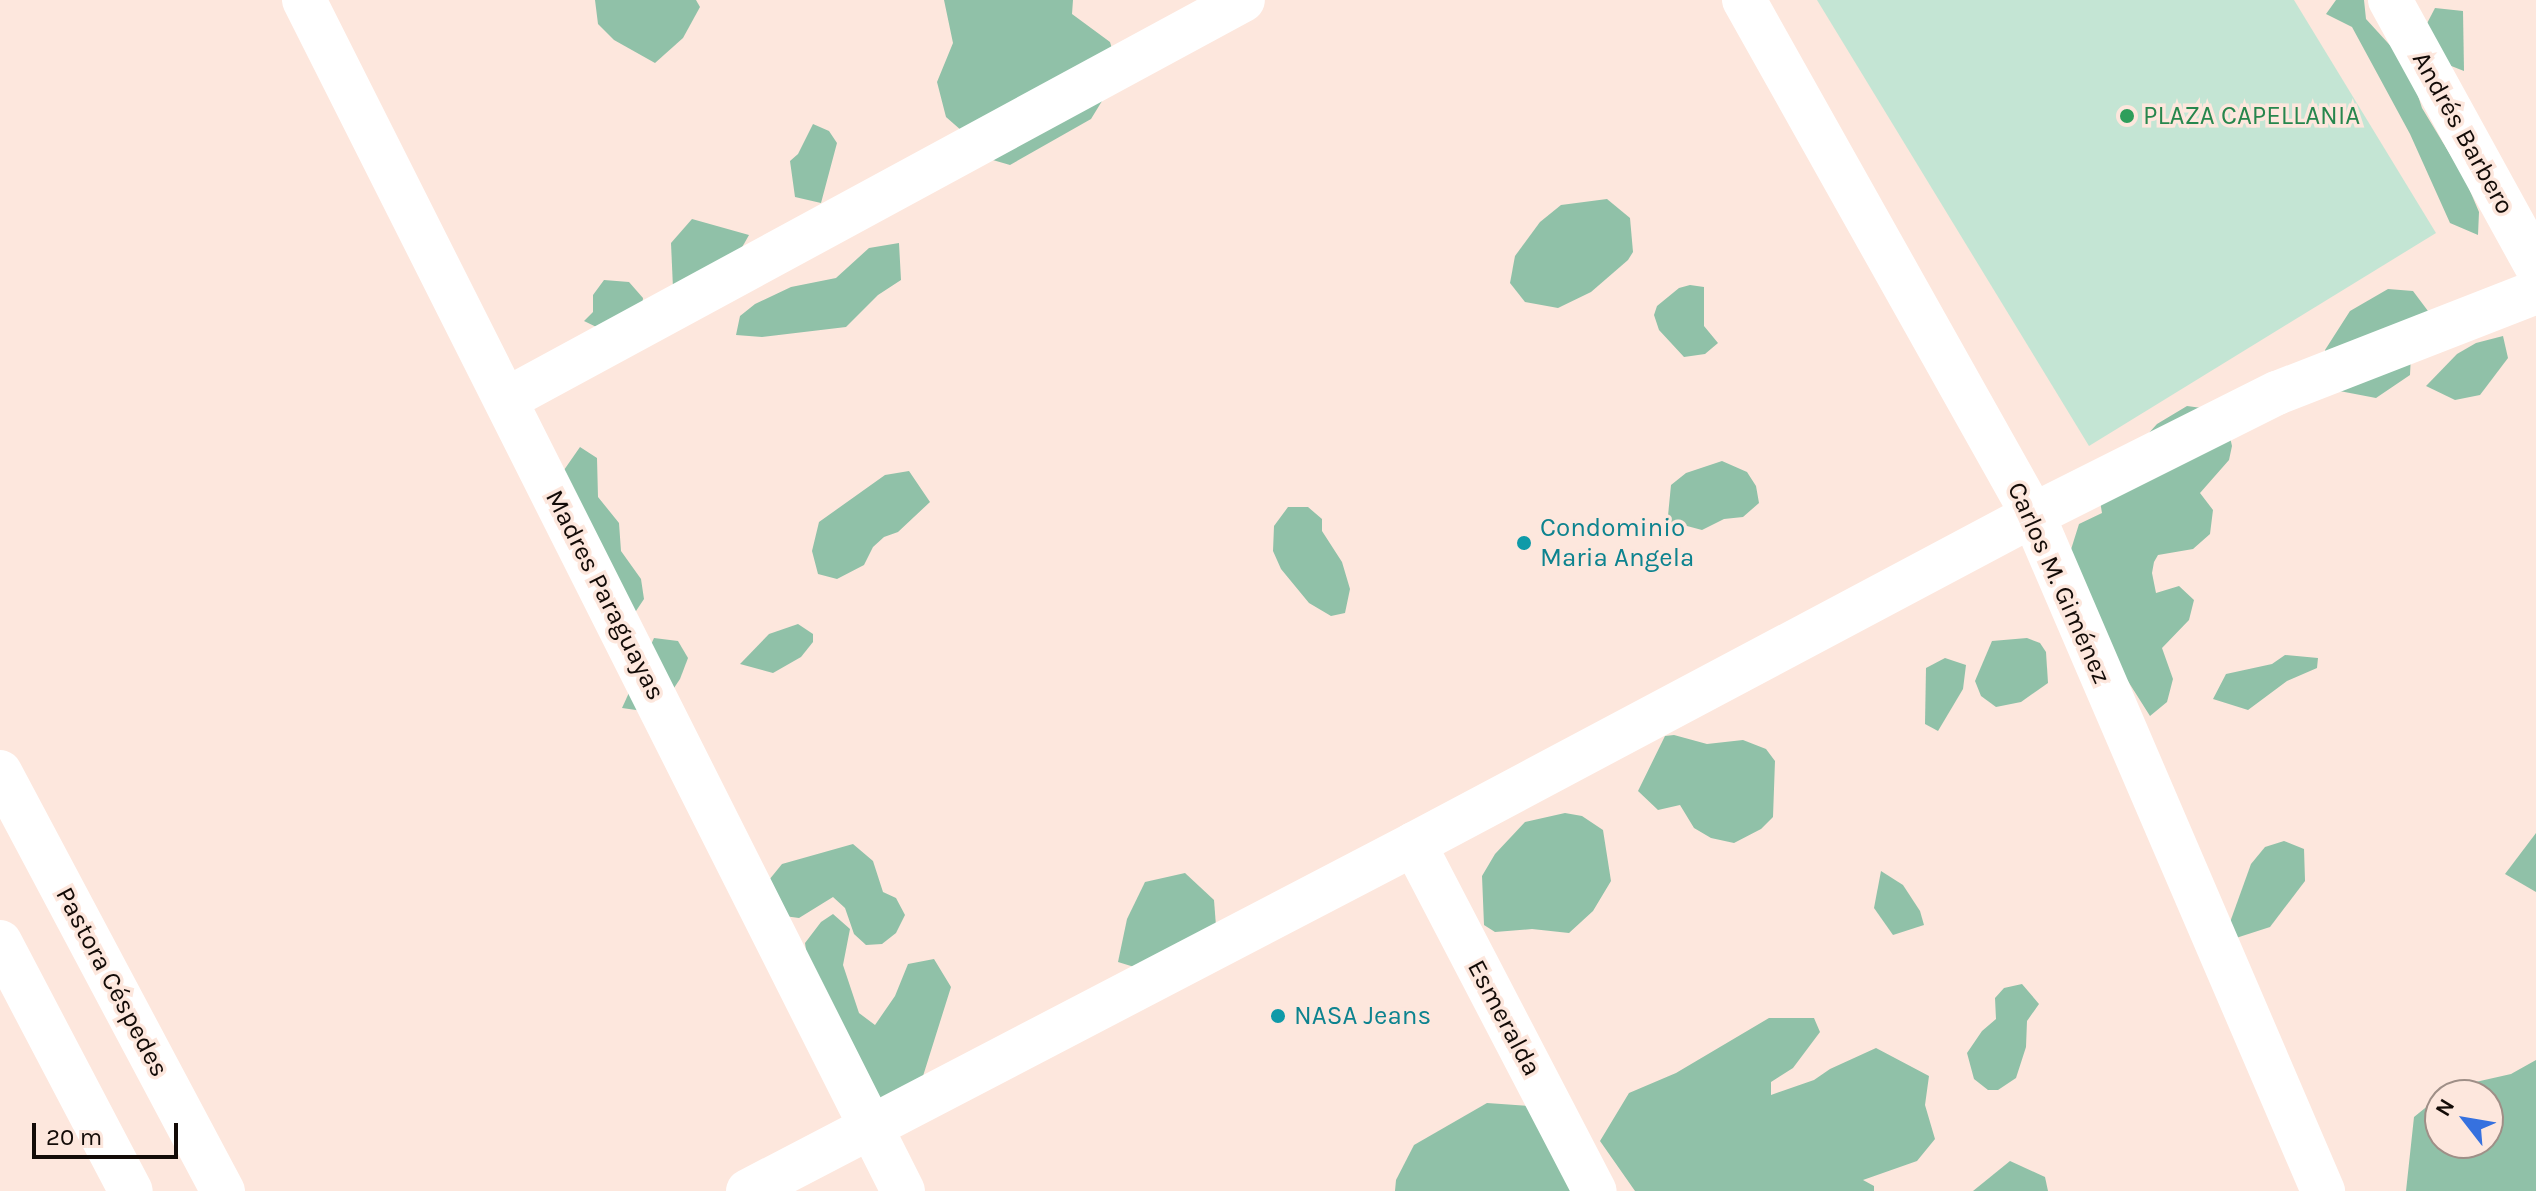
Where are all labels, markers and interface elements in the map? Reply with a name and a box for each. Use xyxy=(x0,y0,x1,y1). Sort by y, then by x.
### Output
street label: Andrés Barbero xyxy=(2406,46,2520,220)
place label: PLAZA CAPELLANIA xyxy=(2143,100,2360,132)
marker: PLAZA CAPELLANIA xyxy=(2118,107,2136,125)
street label: Carlos M. Giménez xyxy=(2001,477,2117,689)
street label: Madres Paraguayas xyxy=(539,485,671,705)
place label: Condominio Maria Angela xyxy=(1540,512,1694,574)
marker: Condominio Maria Angela xyxy=(1515,534,1533,552)
street label: Pastora Céspedes xyxy=(49,882,175,1082)
street label: Esmeralda xyxy=(1460,955,1548,1081)
place label: NASA Jeans xyxy=(1294,1000,1431,1032)
marker: NASA Jeans xyxy=(1269,1007,1287,1025)
north arrow xyxy=(2424,1079,2504,1159)
text: N xyxy=(2430,1094,2460,1121)
scale bar xyxy=(36,1107,182,1157)
text: 20 m xyxy=(46,1123,102,1151)

